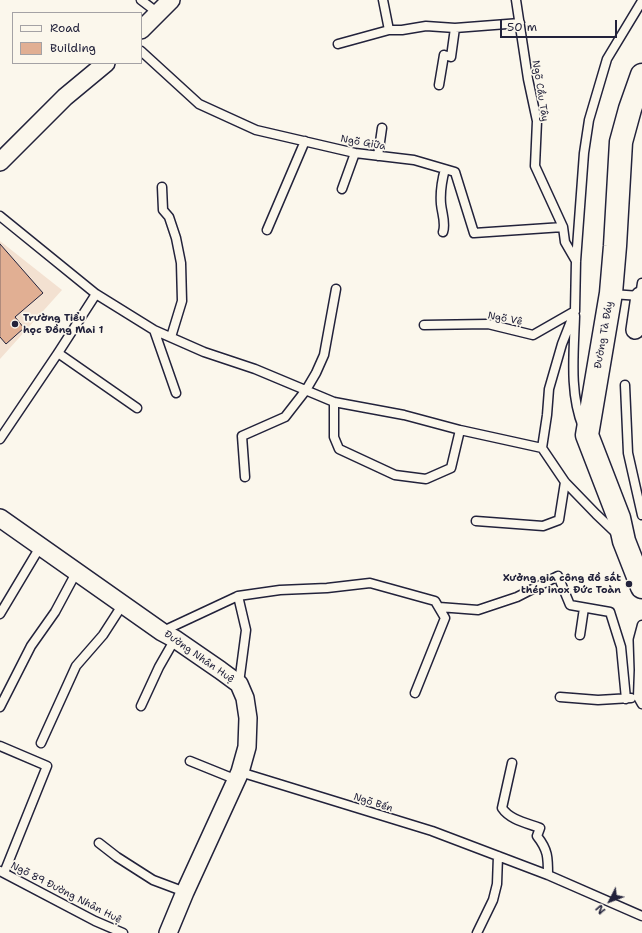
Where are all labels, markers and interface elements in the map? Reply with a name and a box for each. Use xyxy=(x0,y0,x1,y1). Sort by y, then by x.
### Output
legend xyxy=(12,12,142,64)
scale bar xyxy=(502,12,619,38)
text: 50 m xyxy=(507,19,537,35)
text: Road xyxy=(50,20,80,36)
text: Building xyxy=(50,40,96,56)
street label: Ngõ Cầu Tây xyxy=(529,60,551,122)
street label: Ngõ Giữa xyxy=(339,133,387,153)
street label: Đường Tà Đáy xyxy=(592,300,616,370)
street label: Ngõ Vệ xyxy=(487,310,523,328)
place label: Trường Tiểu học Đồng Mai 1 xyxy=(23,312,103,336)
marker: Trường Tiểu học Đồng Mai 1 xyxy=(10,319,20,329)
place label: Xưởng gia công đồ sắt thép inox Đức Toàn xyxy=(503,572,621,596)
marker: Xưởng gia công đồ sắt thép inox Đức Toàn xyxy=(624,579,634,589)
street label: Đường Nhân Huệ xyxy=(162,628,236,686)
street label: Ngõ Bến xyxy=(352,791,394,815)
street label: Ngõ 89 Đường Nhân Huệ xyxy=(9,860,123,926)
north arrow xyxy=(590,881,630,921)
text: N xyxy=(592,901,609,918)

